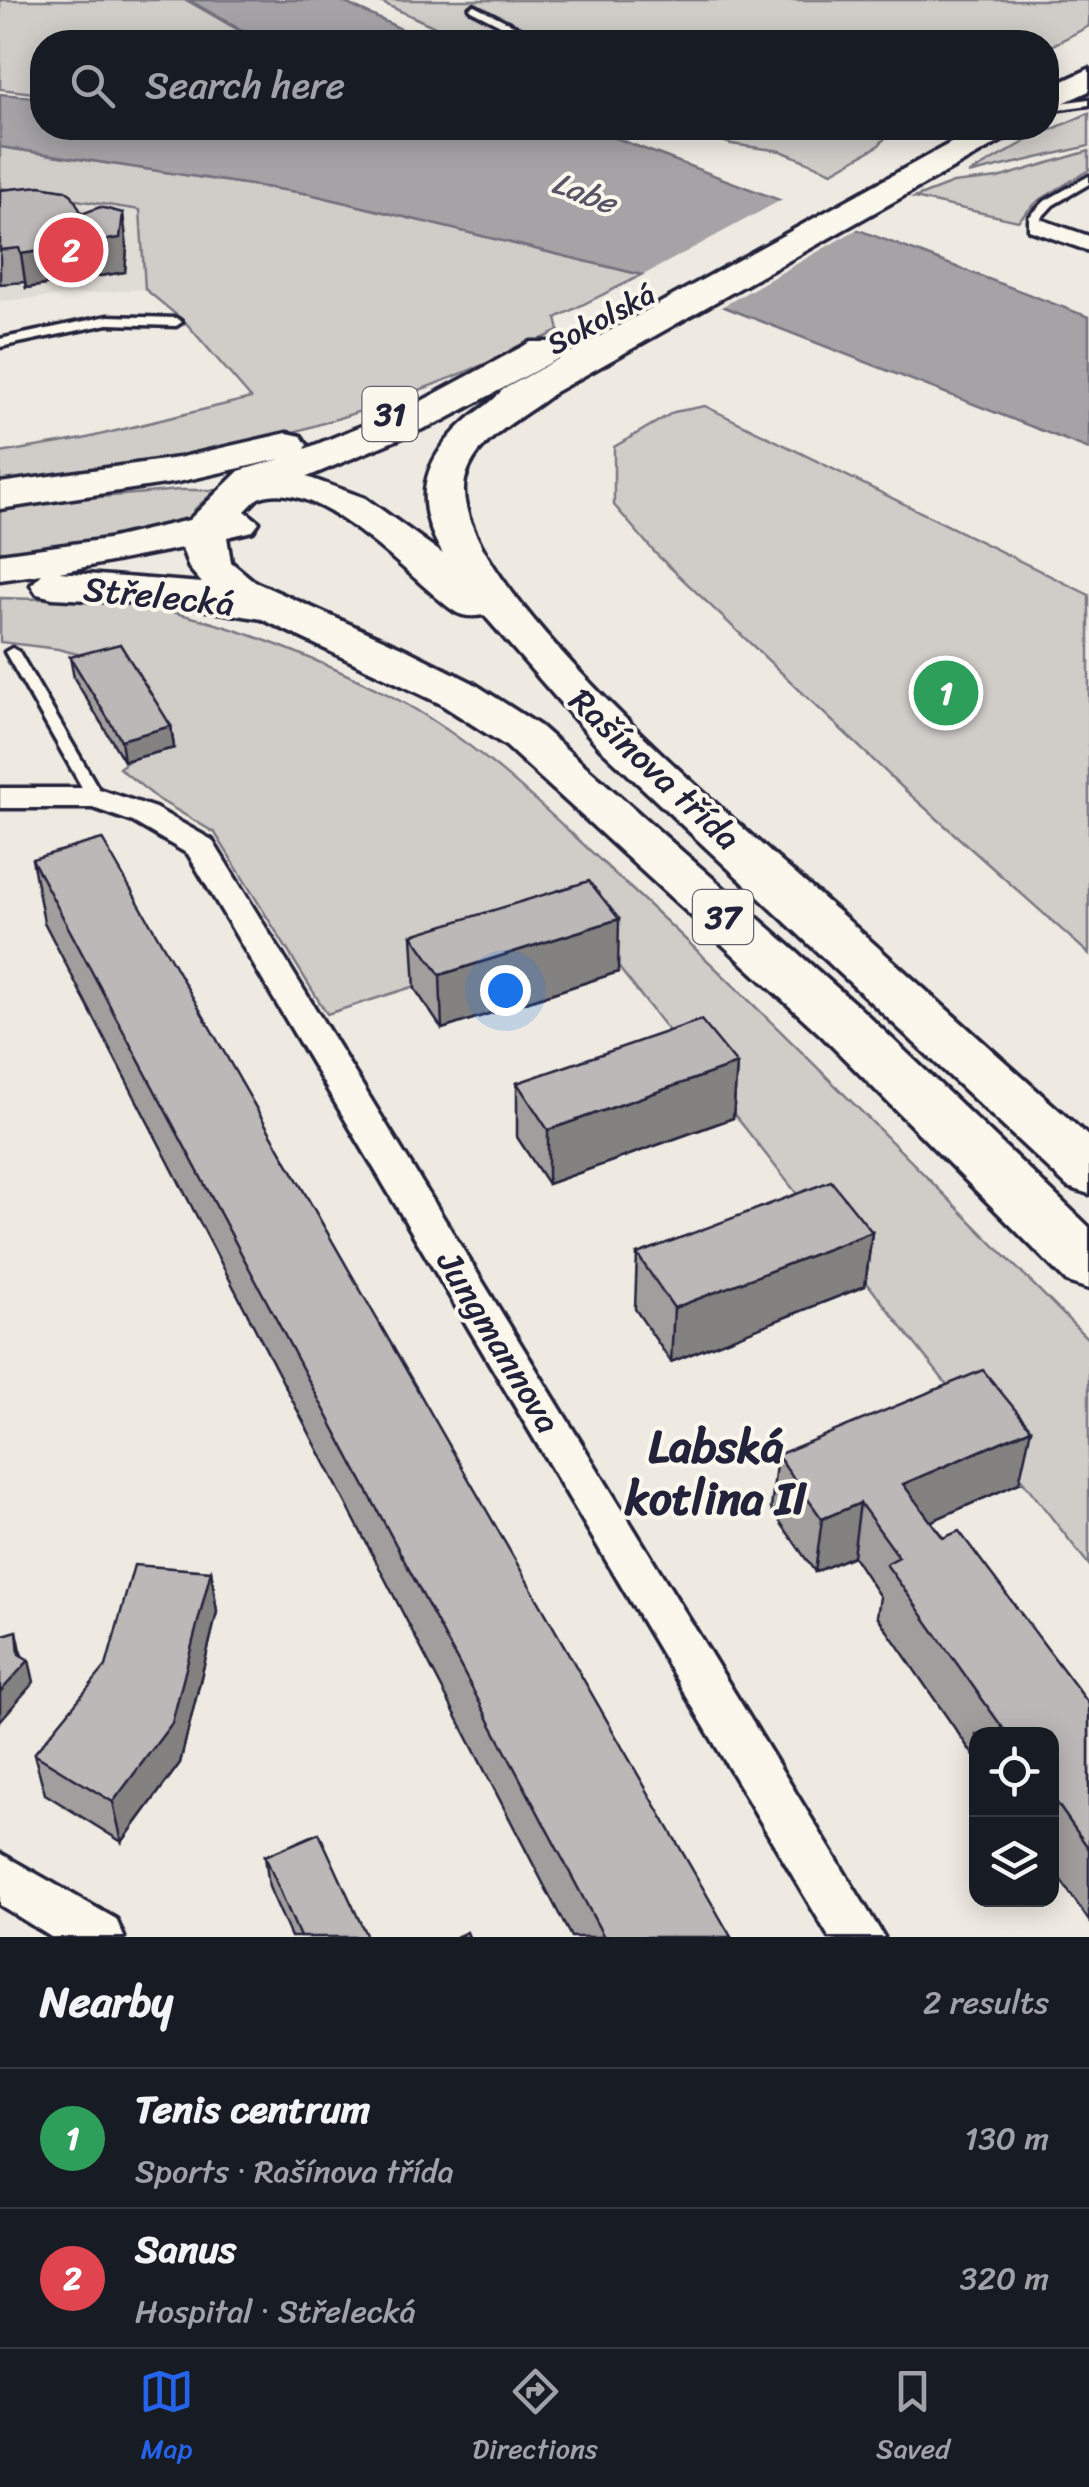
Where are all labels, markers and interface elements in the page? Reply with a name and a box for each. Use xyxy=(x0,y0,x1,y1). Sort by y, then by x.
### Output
search box xyxy=(30,30,1059,140)
text: Search here xyxy=(145,52,345,119)
icon: search xyxy=(65,58,120,113)
water label: Labe xyxy=(544,155,628,233)
pin: 2 xyxy=(38,212,104,288)
street label: Sokolská xyxy=(537,268,665,370)
road number: 31 xyxy=(362,387,418,441)
street label: Střelecká xyxy=(81,557,237,635)
pin: 1 xyxy=(914,656,978,730)
street label: Rašínova třída xyxy=(554,672,756,866)
road number: 37 xyxy=(693,890,753,944)
your location xyxy=(480,965,531,1016)
street label: Jungmannova xyxy=(419,1237,578,1446)
district label: Labská kotlina II xyxy=(624,1407,808,1539)
map controls xyxy=(969,1727,1059,1907)
button: locate xyxy=(969,1727,1059,1817)
button: layers xyxy=(969,1817,1059,1907)
text: Nearby xyxy=(40,1965,173,2039)
text: 2 results xyxy=(923,1974,1049,2031)
text: Tenis centrum xyxy=(135,2076,370,2143)
text: 1 xyxy=(66,2110,79,2167)
text: 130 m xyxy=(965,2110,1049,2167)
text: Sports · Rašínova třída xyxy=(135,2143,454,2200)
text: Sanus xyxy=(135,2216,236,2283)
text: 2 xyxy=(63,2250,82,2307)
text: 320 m xyxy=(960,2250,1049,2307)
text: Hospital · Střelecká xyxy=(135,2283,416,2340)
tab: Map xyxy=(139,2364,194,2473)
tab: Directions xyxy=(472,2364,598,2473)
tab: Saved xyxy=(876,2364,950,2473)

